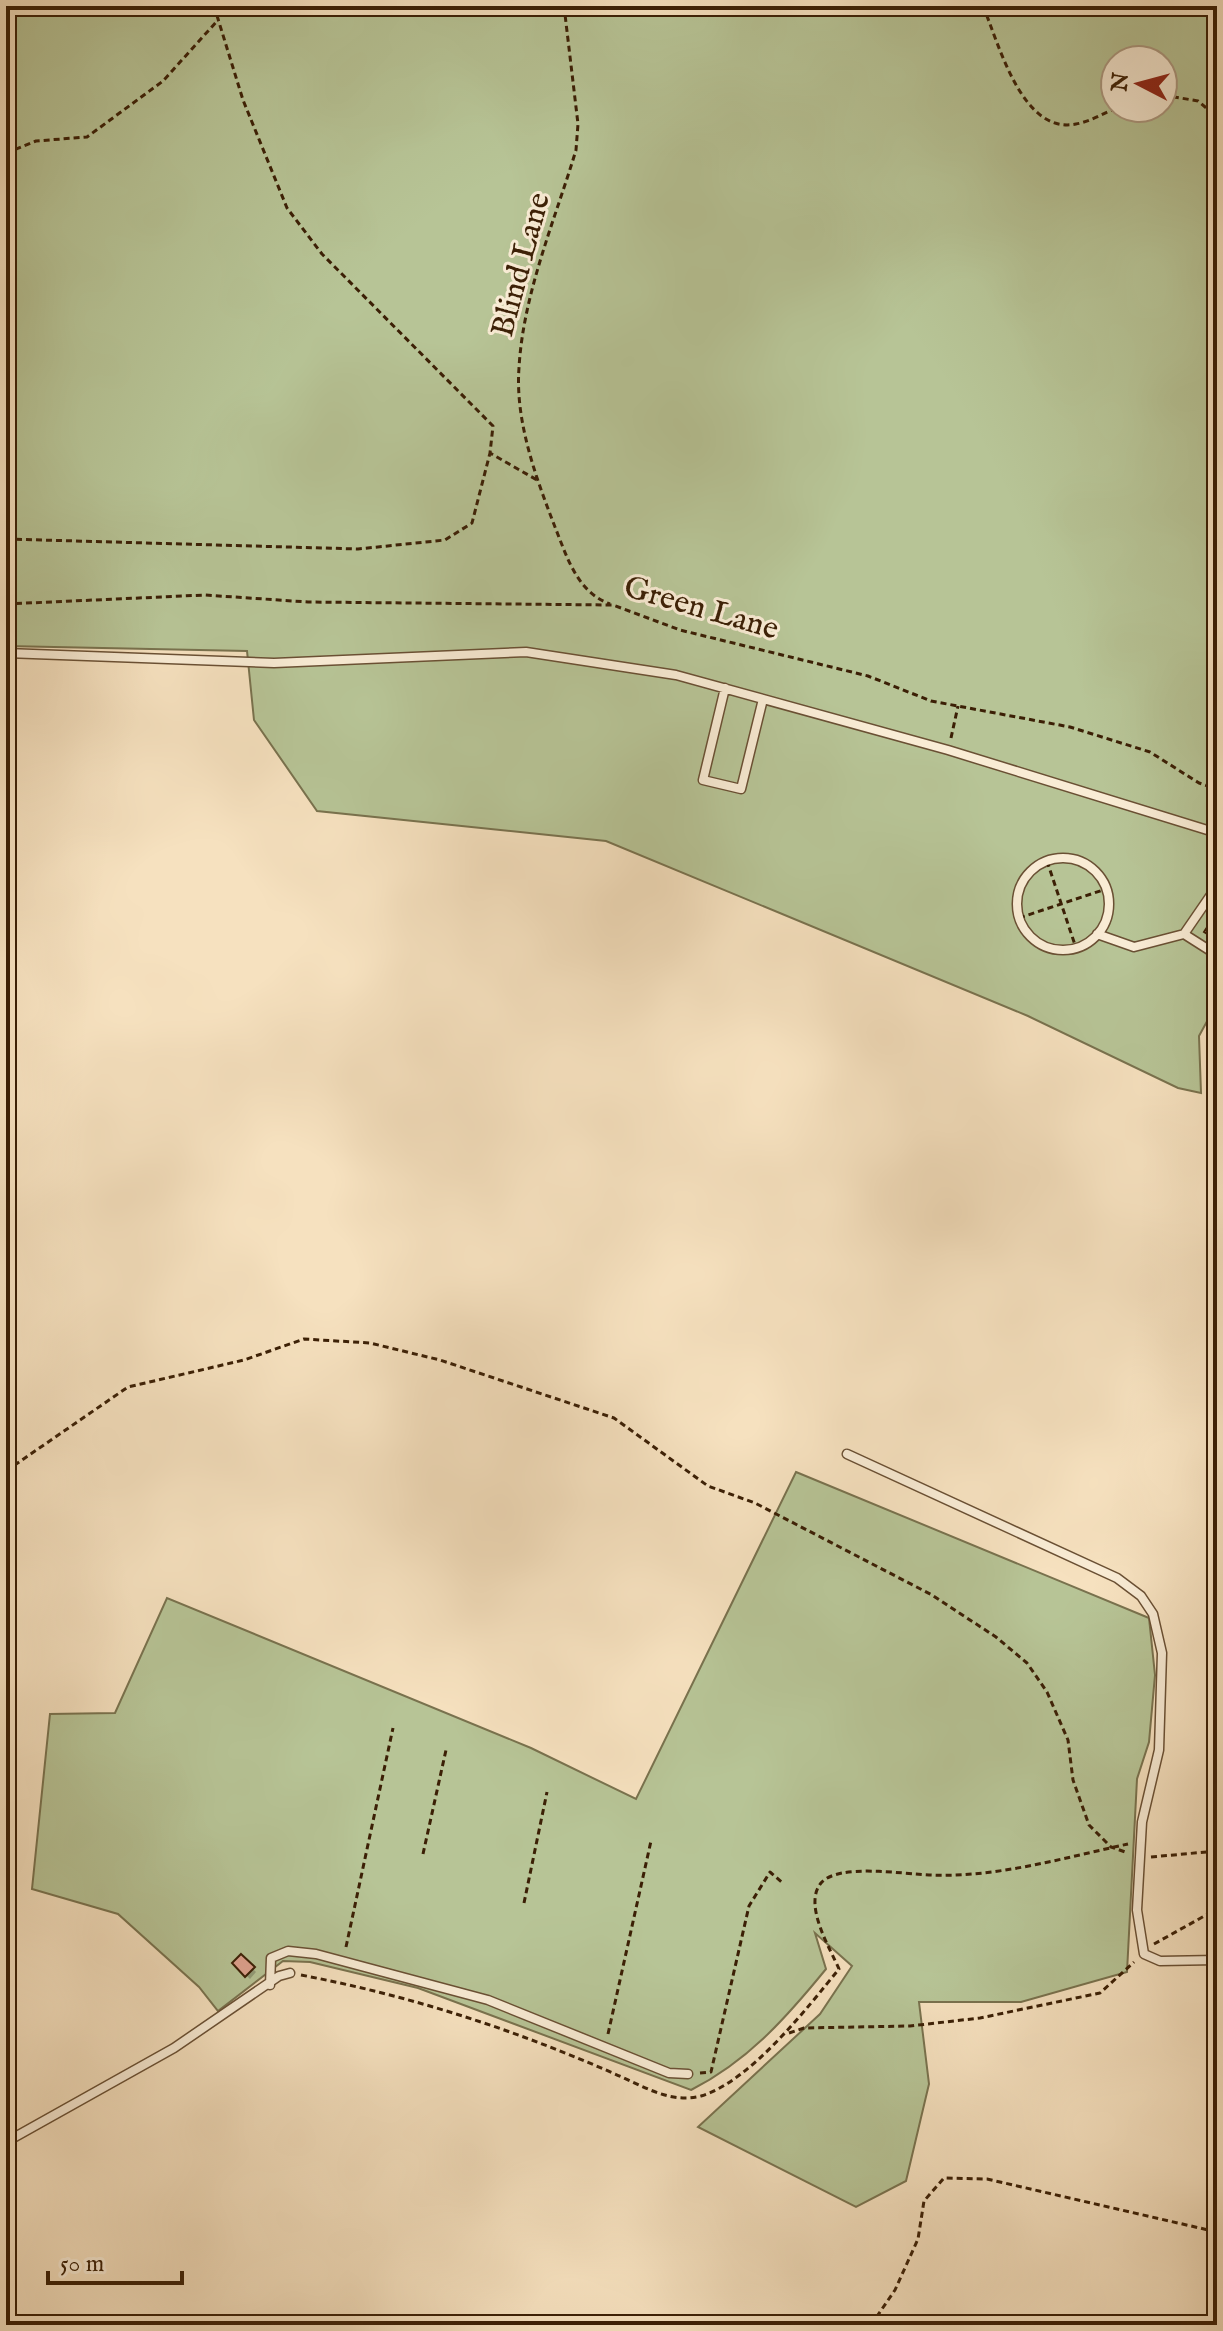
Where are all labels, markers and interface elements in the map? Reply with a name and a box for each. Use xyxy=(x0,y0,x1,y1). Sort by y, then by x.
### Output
north arrow xyxy=(1099,44,1179,124)
text: N xyxy=(1106,71,1136,94)
street label: Blind Lane xyxy=(483,188,561,342)
street label: Green Lane xyxy=(619,567,783,651)
scale bar xyxy=(48,2235,182,2285)
text: 50 m xyxy=(60,2249,104,2280)

